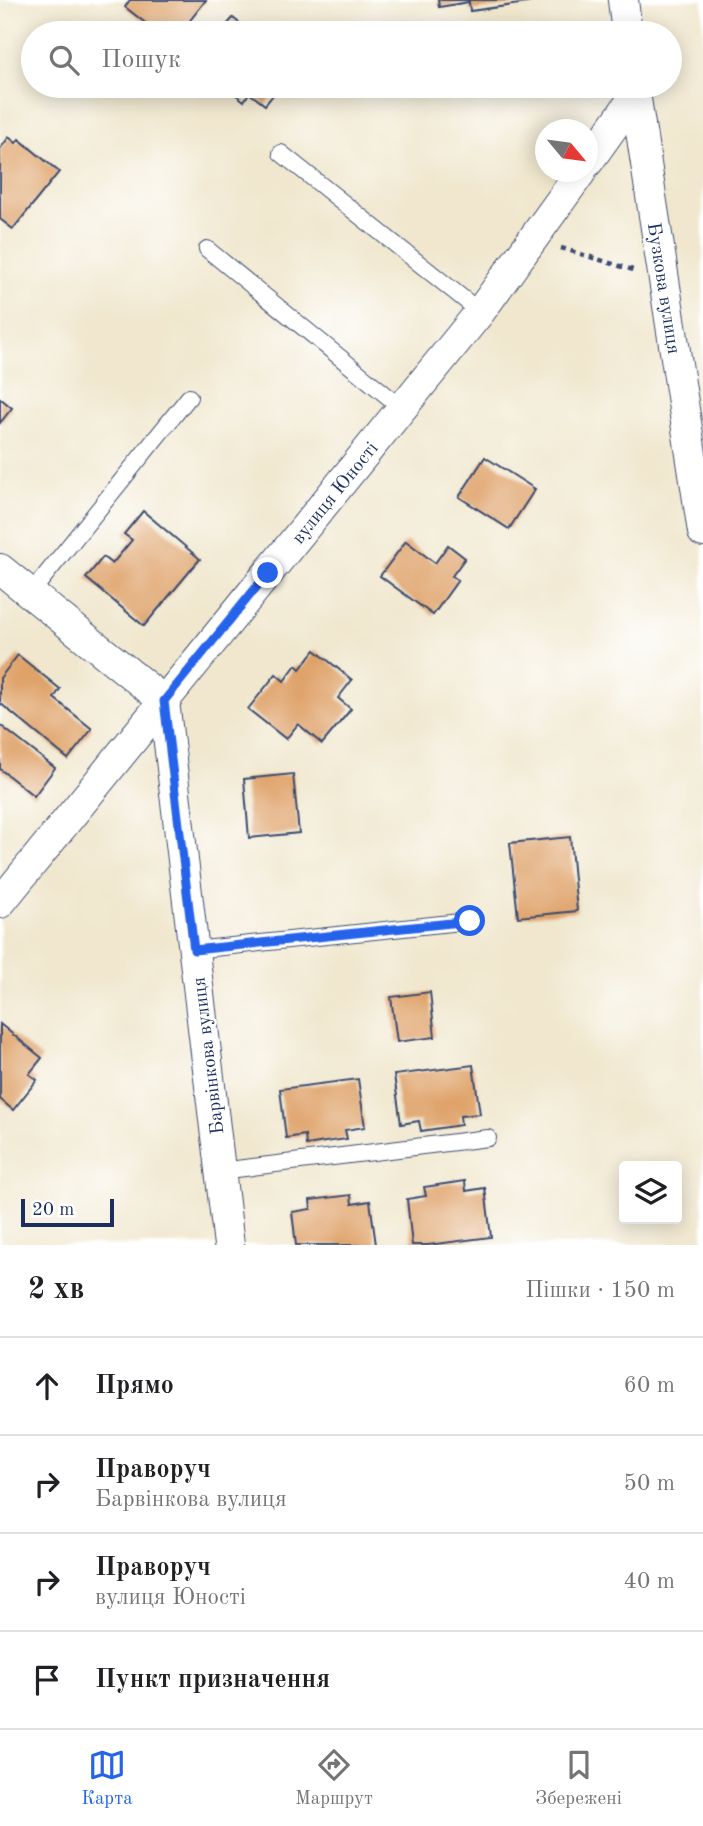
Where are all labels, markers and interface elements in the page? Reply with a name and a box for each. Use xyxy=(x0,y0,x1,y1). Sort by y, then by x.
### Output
search box xyxy=(21,21,682,98)
icon: search xyxy=(45,41,83,79)
text: Пошук xyxy=(101,47,181,73)
north arrow xyxy=(535,119,598,182)
street label: Бузкова вулиця xyxy=(643,221,682,356)
street label: вулиця Юності xyxy=(289,439,383,548)
route end xyxy=(252,557,283,588)
route start xyxy=(454,905,485,936)
street label: Барвінкова вулиця xyxy=(190,976,229,1135)
map controls xyxy=(619,1161,682,1224)
button: layers xyxy=(619,1161,682,1224)
scale bar xyxy=(21,1196,114,1228)
text: 20 m xyxy=(32,1201,74,1220)
text: 2 хв xyxy=(28,1275,84,1305)
text: Пішки · 150 m xyxy=(525,1279,675,1302)
icon: ahead xyxy=(28,1367,66,1405)
text: Прямо xyxy=(95,1373,174,1399)
text: 60 m xyxy=(624,1374,675,1397)
text: Праворуч xyxy=(95,1457,211,1483)
icon: right xyxy=(28,1465,66,1503)
text: 50 m xyxy=(624,1472,675,1495)
text: Барвінкова вулиця xyxy=(95,1488,287,1511)
text: Праворуч xyxy=(95,1555,211,1581)
icon: right xyxy=(28,1563,66,1601)
text: 40 m xyxy=(624,1570,675,1593)
text: вулиця Юності xyxy=(95,1586,246,1609)
icon: arrive xyxy=(28,1661,66,1699)
text: Пункт призначення xyxy=(95,1667,330,1693)
tab: Карта xyxy=(81,1746,133,1811)
tab: Маршрут xyxy=(295,1746,373,1811)
tab: Збережені xyxy=(535,1746,622,1811)

